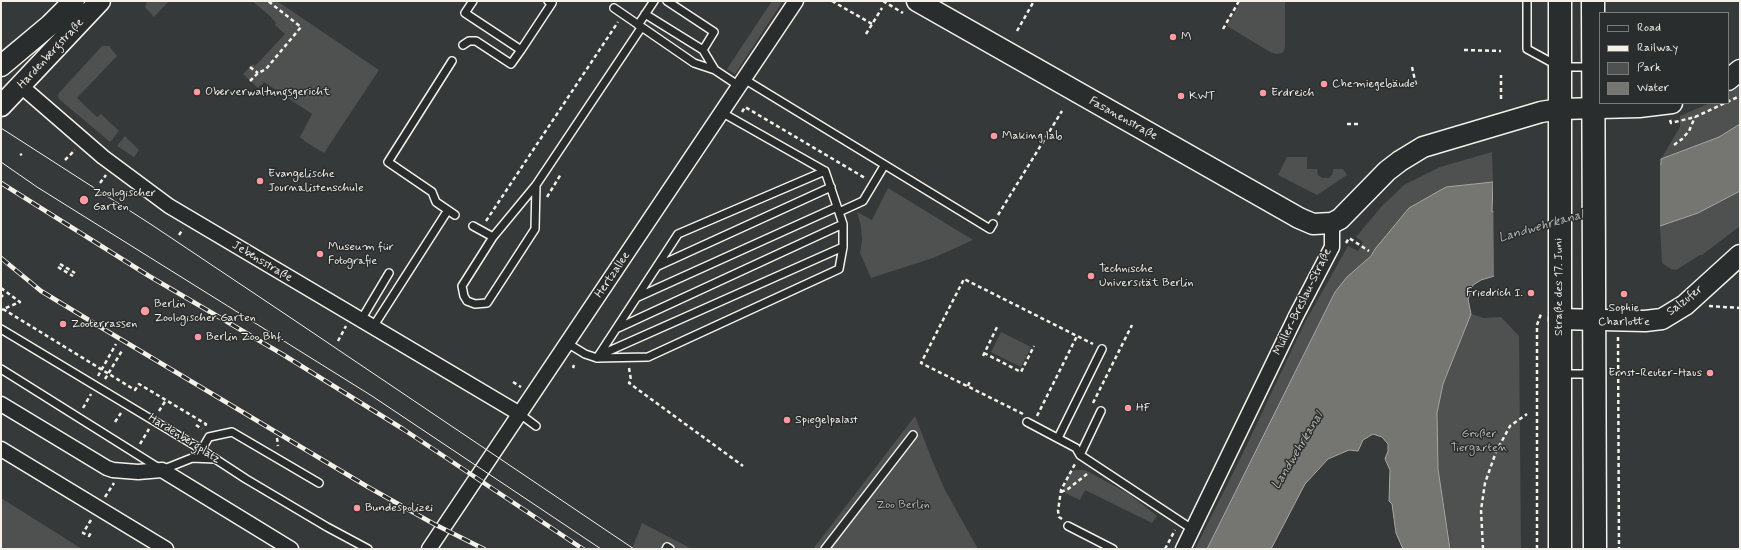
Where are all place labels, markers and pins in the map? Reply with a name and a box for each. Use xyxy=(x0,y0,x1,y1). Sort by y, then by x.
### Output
place label: M xyxy=(1181,30,1192,44)
marker: M xyxy=(1168,32,1178,42)
place label: Chemiegebäude xyxy=(1332,77,1415,91)
marker: Chemiegebäude xyxy=(1319,79,1329,89)
place label: Oberverwaltungsgericht xyxy=(205,85,330,99)
place label: Erdreich xyxy=(1271,86,1314,100)
marker: Oberverwaltungsgericht xyxy=(192,87,202,97)
marker: Erdreich xyxy=(1258,88,1268,98)
place label: KWT xyxy=(1189,89,1215,103)
marker: KWT xyxy=(1176,91,1186,101)
place label: Making lab xyxy=(1002,129,1062,143)
marker: Making lab xyxy=(989,131,999,141)
place label: Evangelische Journalistenschule xyxy=(268,167,364,195)
marker: Evangelische Journalistenschule xyxy=(255,176,265,186)
place label: Zoologischer Garten xyxy=(93,186,156,214)
marker: Zoologischer Garten xyxy=(78,194,90,206)
place label: Museum für Fotografie xyxy=(328,240,394,268)
marker: Museum für Fotografie xyxy=(315,249,325,259)
place label: Technische Universität Berlin xyxy=(1099,262,1194,290)
marker: Technische Universität Berlin xyxy=(1086,271,1096,281)
place label: Friedrich I. xyxy=(1466,286,1523,300)
marker: Friedrich I. xyxy=(1526,288,1536,298)
marker: Sophie Charlotte xyxy=(1619,289,1629,299)
place label: Berlin Zoologischer Garten xyxy=(154,297,256,325)
place label: Sophie Charlotte xyxy=(1598,301,1650,329)
marker: Berlin Zoologischer Garten xyxy=(139,305,151,317)
place label: Zooterrassen xyxy=(71,317,137,331)
marker: Zooterrassen xyxy=(58,319,68,329)
place label: Berlin Zoo Bhf. xyxy=(206,330,284,344)
marker: Berlin Zoo Bhf. xyxy=(193,332,203,342)
place label: Ernst-Reuter-Haus xyxy=(1608,366,1702,380)
marker: Ernst-Reuter-Haus xyxy=(1705,368,1715,378)
place label: HF xyxy=(1136,401,1151,415)
marker: HF xyxy=(1123,403,1133,413)
place label: Spiegelpalast xyxy=(795,413,858,427)
marker: Spiegelpalast xyxy=(782,415,792,425)
place label: Bundespolizei xyxy=(365,501,433,515)
marker: Bundespolizei xyxy=(352,503,362,513)

